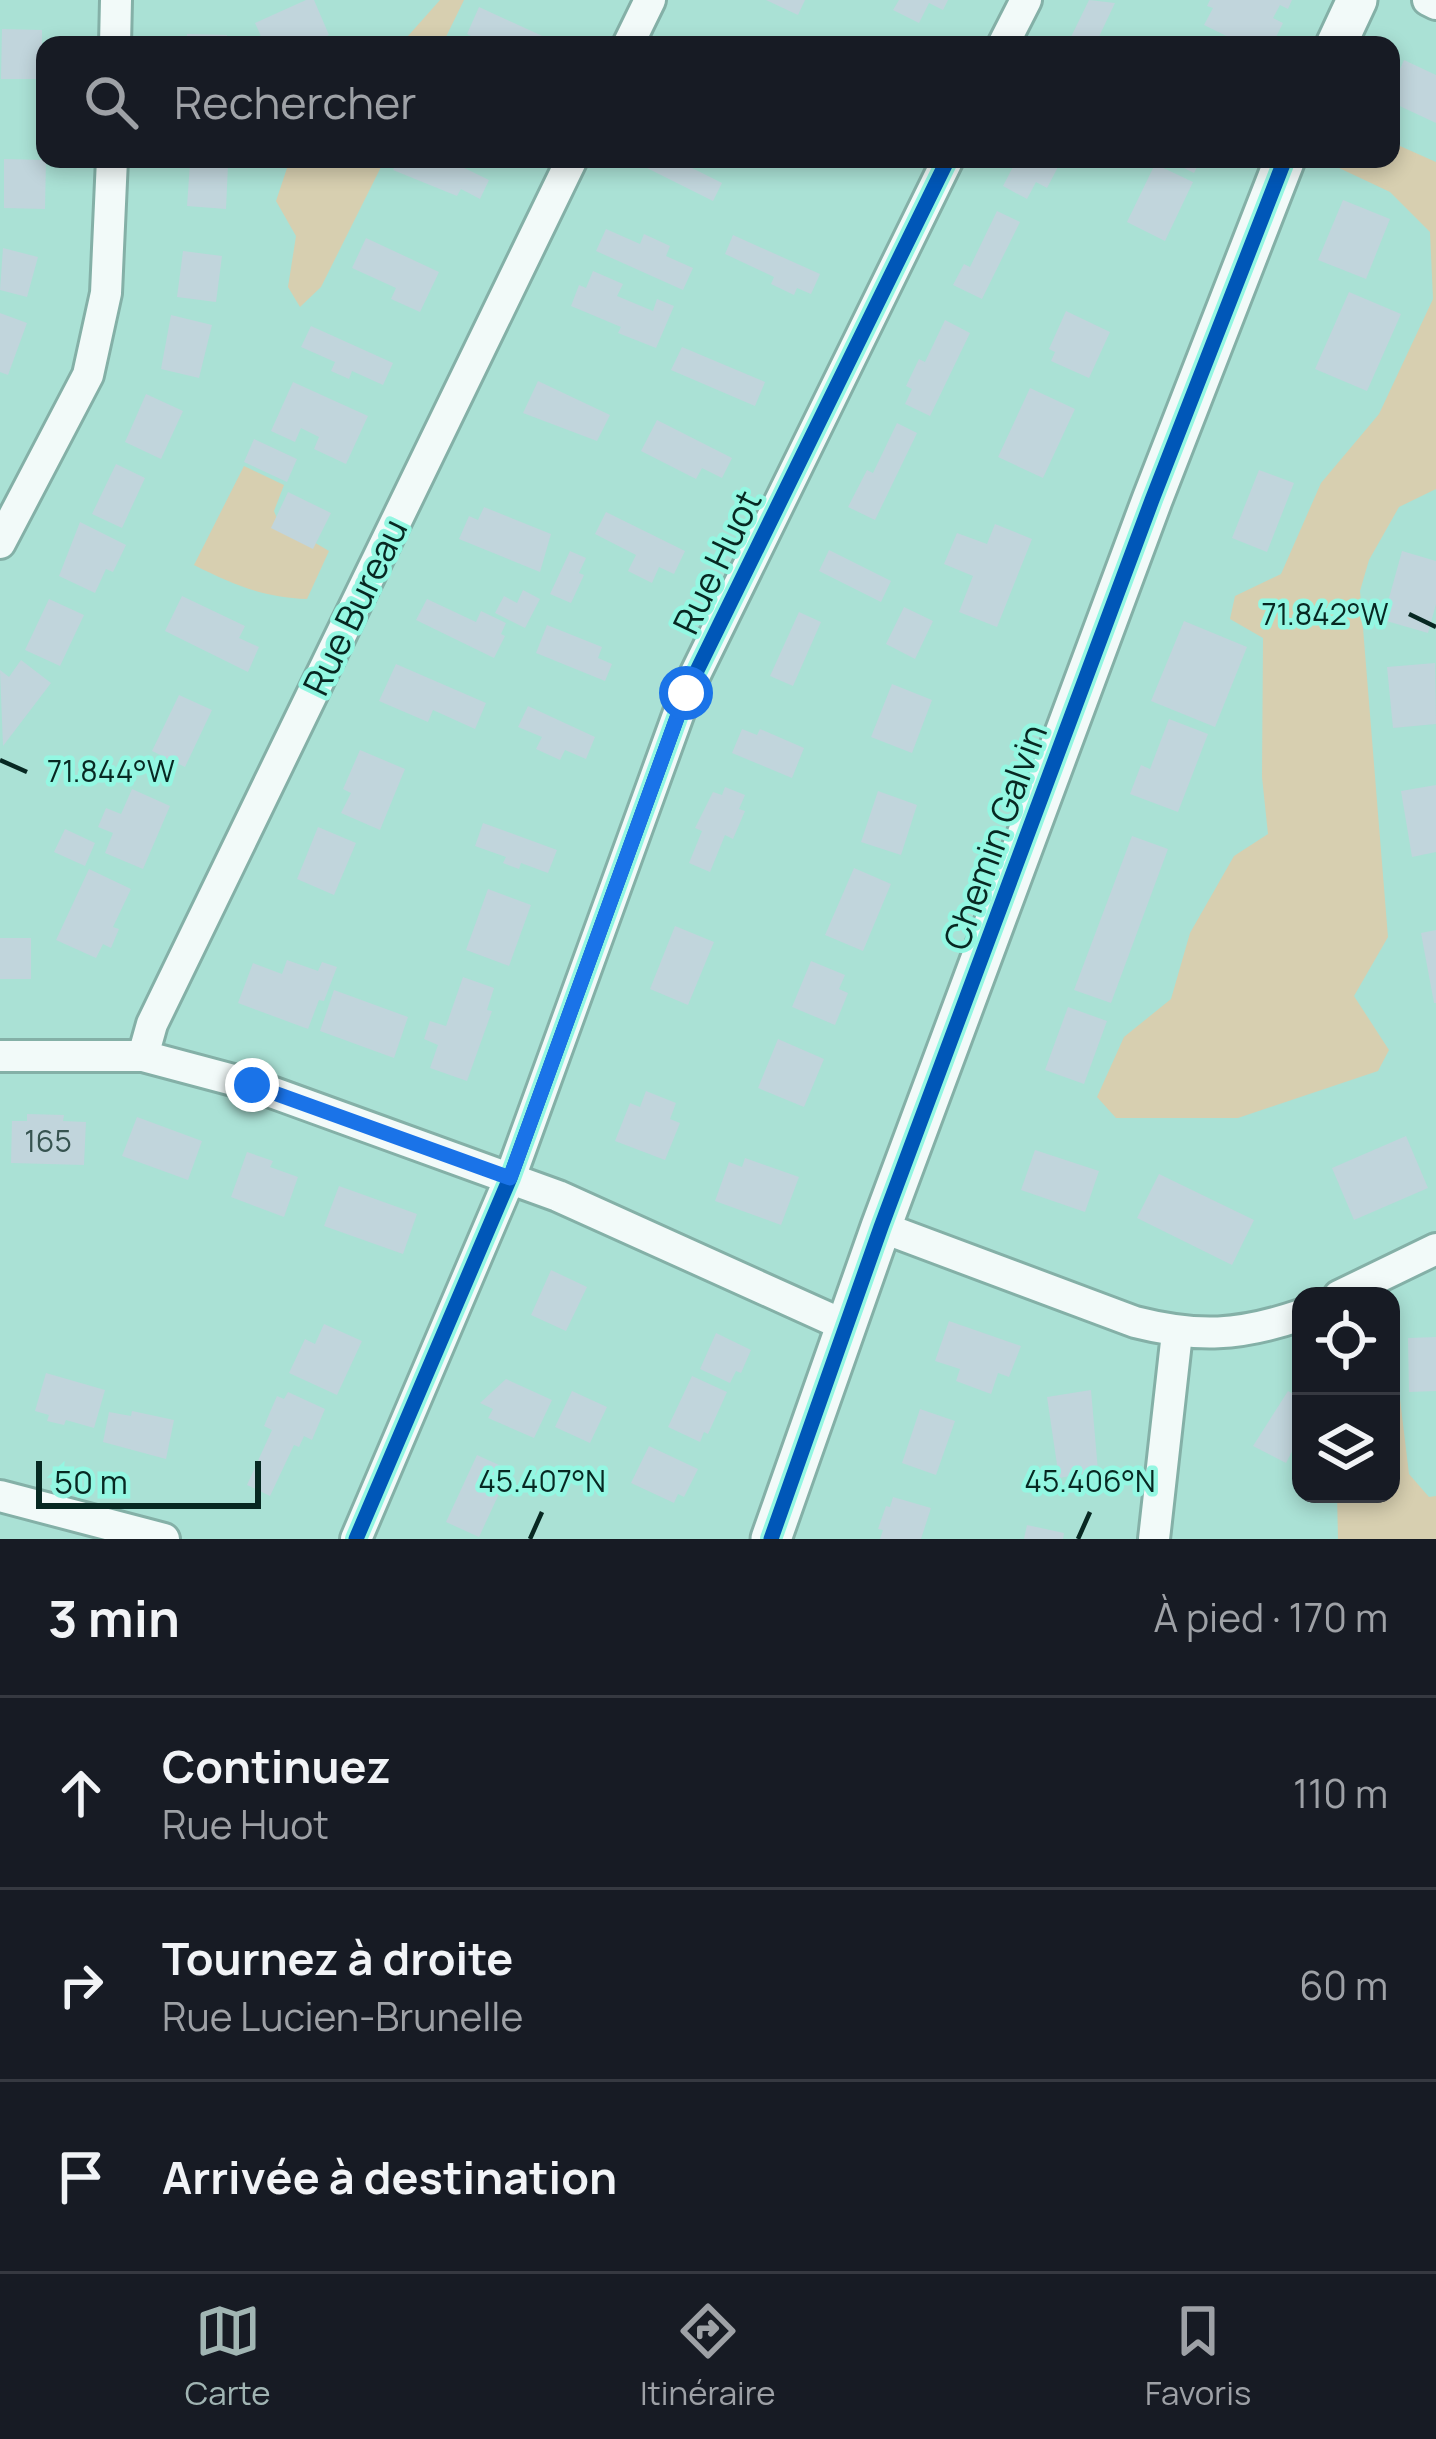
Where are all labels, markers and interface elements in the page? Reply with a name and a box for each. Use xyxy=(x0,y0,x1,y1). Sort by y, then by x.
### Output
search box xyxy=(36,36,1400,168)
icon: search xyxy=(78,69,144,135)
text: Rechercher xyxy=(174,71,417,133)
street label: Rue Huot xyxy=(661,482,772,642)
street label: Rue Bureau xyxy=(291,510,418,703)
text: 71.842°W xyxy=(1262,593,1388,634)
route start xyxy=(659,666,713,720)
street label: Chemin Galvin xyxy=(931,717,1058,957)
text: 71.844°W xyxy=(47,750,175,791)
route end xyxy=(225,1058,279,1112)
house number: 165 xyxy=(24,1120,72,1161)
map controls xyxy=(1292,1287,1400,1503)
button: locate xyxy=(1292,1287,1400,1395)
button: layers xyxy=(1292,1395,1400,1503)
scale bar xyxy=(36,1455,261,1508)
text: 50 m xyxy=(54,1459,128,1504)
text: 45.407°N xyxy=(478,1460,606,1501)
text: 45.406°N xyxy=(1024,1460,1156,1501)
text: 3 min xyxy=(48,1583,180,1652)
text: À pied · 170 m xyxy=(1154,1590,1388,1644)
text: Continuez xyxy=(162,1735,391,1797)
icon: ahead xyxy=(48,1760,114,1826)
text: 110 m xyxy=(1293,1766,1388,1820)
text: Rue Huot xyxy=(162,1797,329,1851)
text: Tournez à droite xyxy=(162,1927,513,1989)
icon: right xyxy=(48,1952,114,2018)
text: 60 m xyxy=(1299,1958,1388,2012)
text: Rue Lucien-Brunelle xyxy=(162,1989,523,2043)
icon: arrive xyxy=(48,2144,114,2210)
text: Arrivée à destination xyxy=(162,2146,617,2208)
tab: Carte xyxy=(185,2298,270,2415)
tab: Itinéraire xyxy=(640,2298,776,2415)
tab: Favoris xyxy=(1145,2298,1251,2415)

